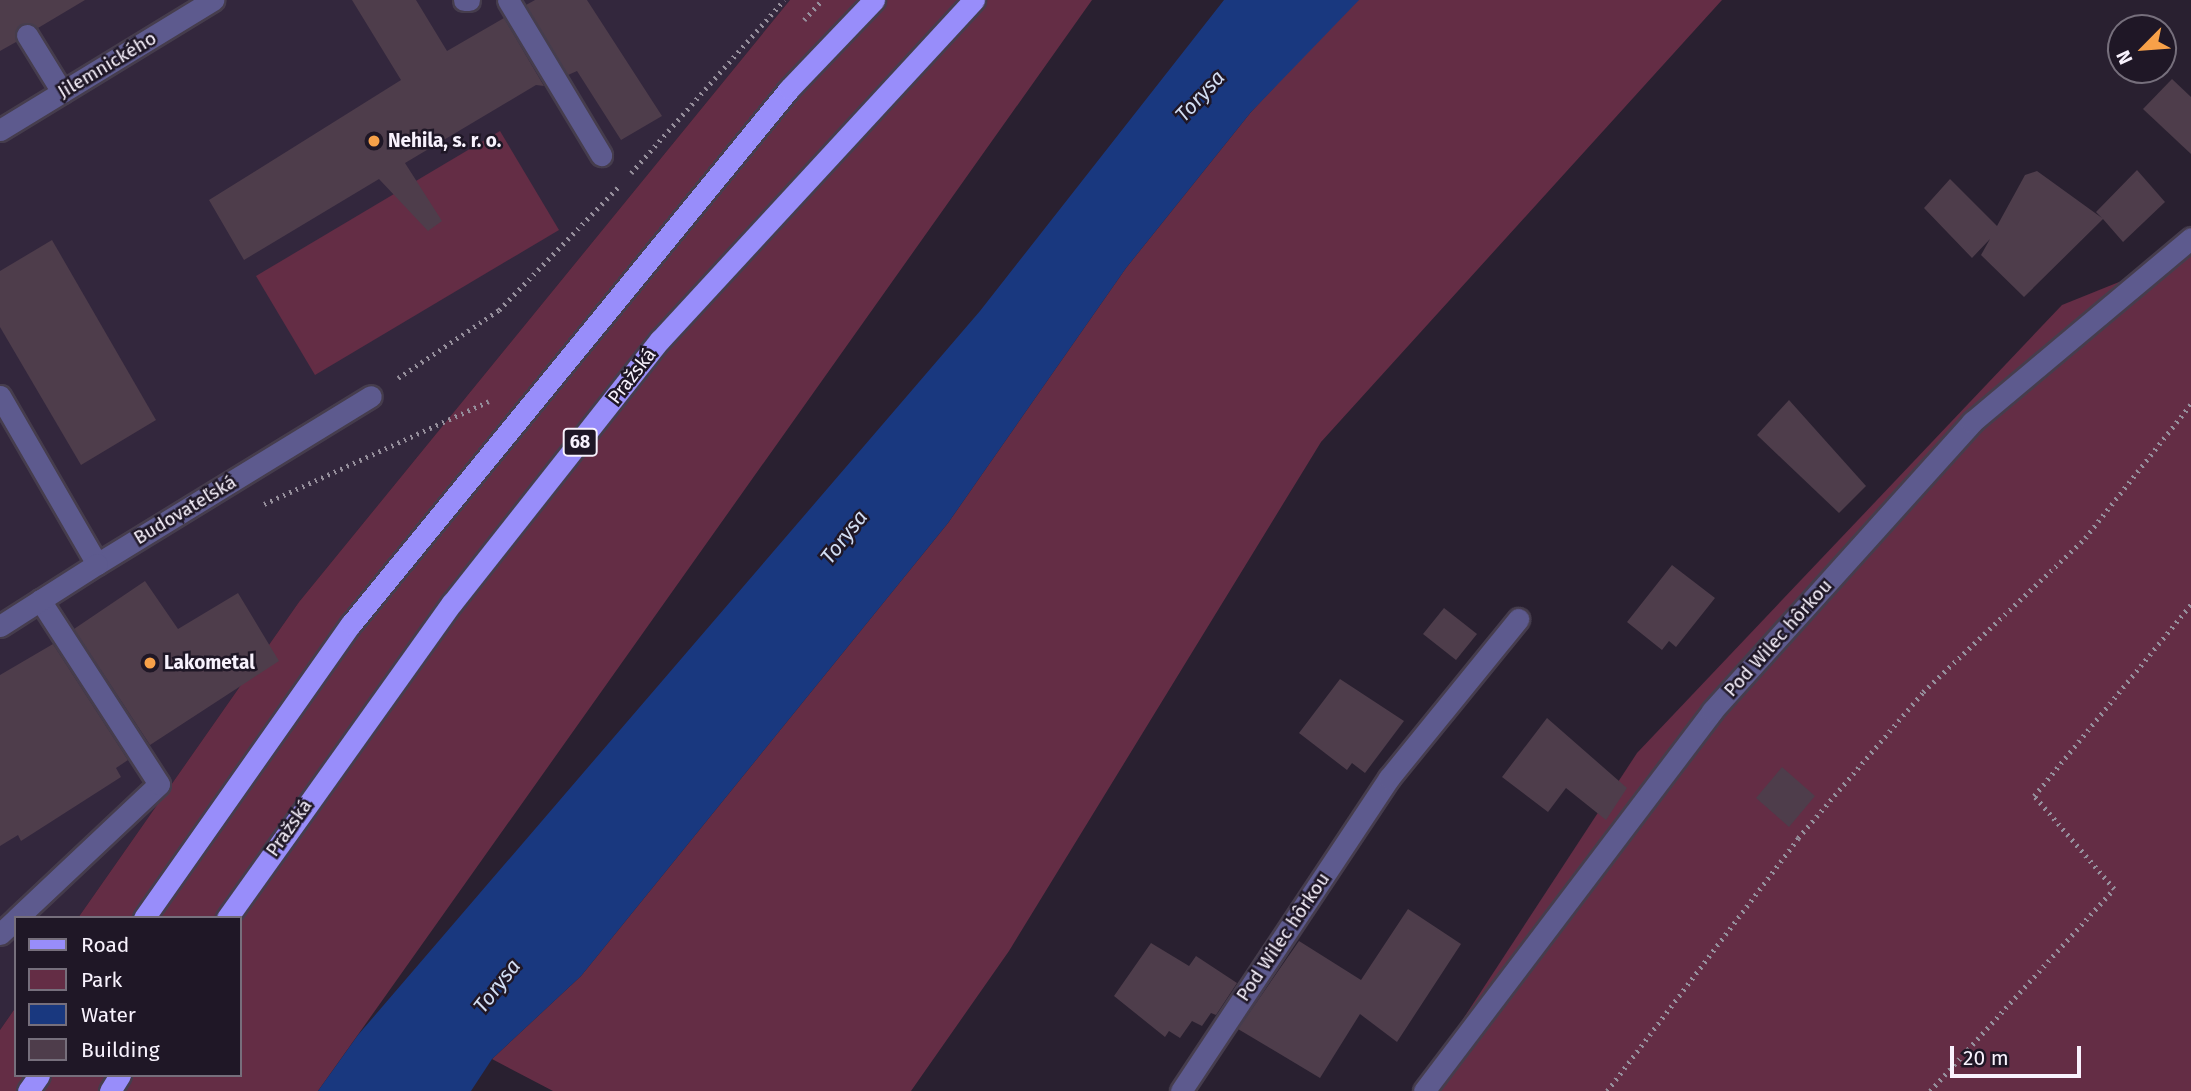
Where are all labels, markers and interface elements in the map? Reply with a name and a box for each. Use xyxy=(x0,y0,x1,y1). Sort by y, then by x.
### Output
north arrow xyxy=(2107,14,2177,84)
street label: Jilemnického xyxy=(54,27,160,103)
text: N xyxy=(2111,47,2137,68)
water label: Torysa xyxy=(1170,65,1230,127)
place label: Nehila, s. r. o. xyxy=(388,130,501,152)
marker: Nehila, s. r. o. xyxy=(366,133,382,149)
street label: Pražská xyxy=(603,344,661,408)
road number: 68 xyxy=(562,428,598,457)
street label: Budovateľská xyxy=(130,470,240,550)
water label: Torysa xyxy=(815,505,873,569)
street label: Pod Wilec hôrkou xyxy=(1719,575,1837,701)
place label: Lakometal xyxy=(164,652,255,674)
marker: Lakometal xyxy=(142,655,158,671)
street label: Pražská xyxy=(261,795,317,861)
street label: Pod Wilec hôrkou xyxy=(1232,868,1334,1006)
legend xyxy=(14,916,242,1077)
text: Road xyxy=(81,932,129,958)
water label: Torysa xyxy=(468,954,526,1018)
text: Park xyxy=(81,967,122,993)
text: Water xyxy=(81,1002,136,1028)
scale bar xyxy=(1953,1032,2084,1076)
text: Building xyxy=(81,1037,160,1063)
text: 20 m xyxy=(1963,1045,2009,1071)

